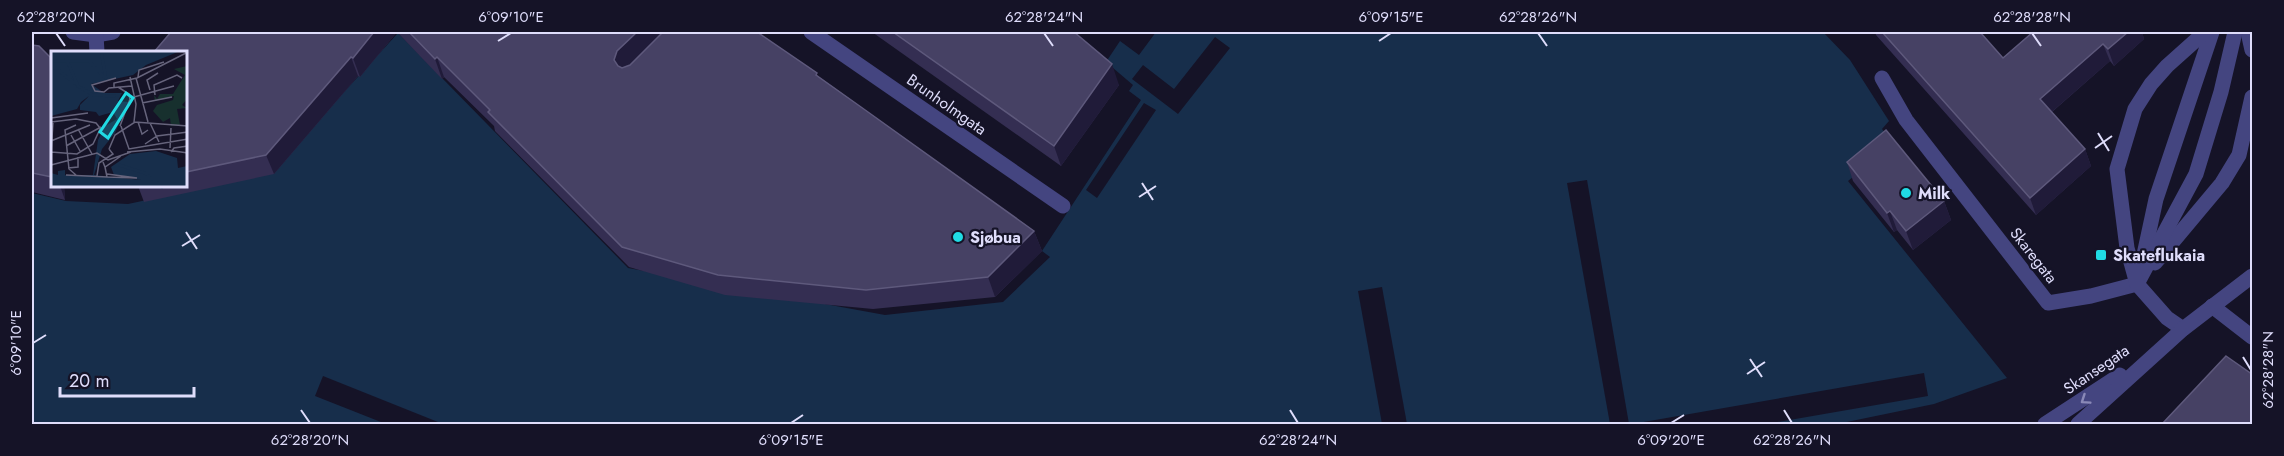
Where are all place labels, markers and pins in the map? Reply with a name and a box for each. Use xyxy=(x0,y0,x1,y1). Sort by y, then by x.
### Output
place label: Milk xyxy=(1918,182,1951,205)
marker: Milk xyxy=(1899,186,1913,200)
place label: Sjøbua xyxy=(970,226,1021,249)
marker: Sjøbua xyxy=(951,230,965,244)
place label: Skateflukaia xyxy=(2113,244,2205,267)
marker: Skateflukaia xyxy=(2094,248,2108,262)

